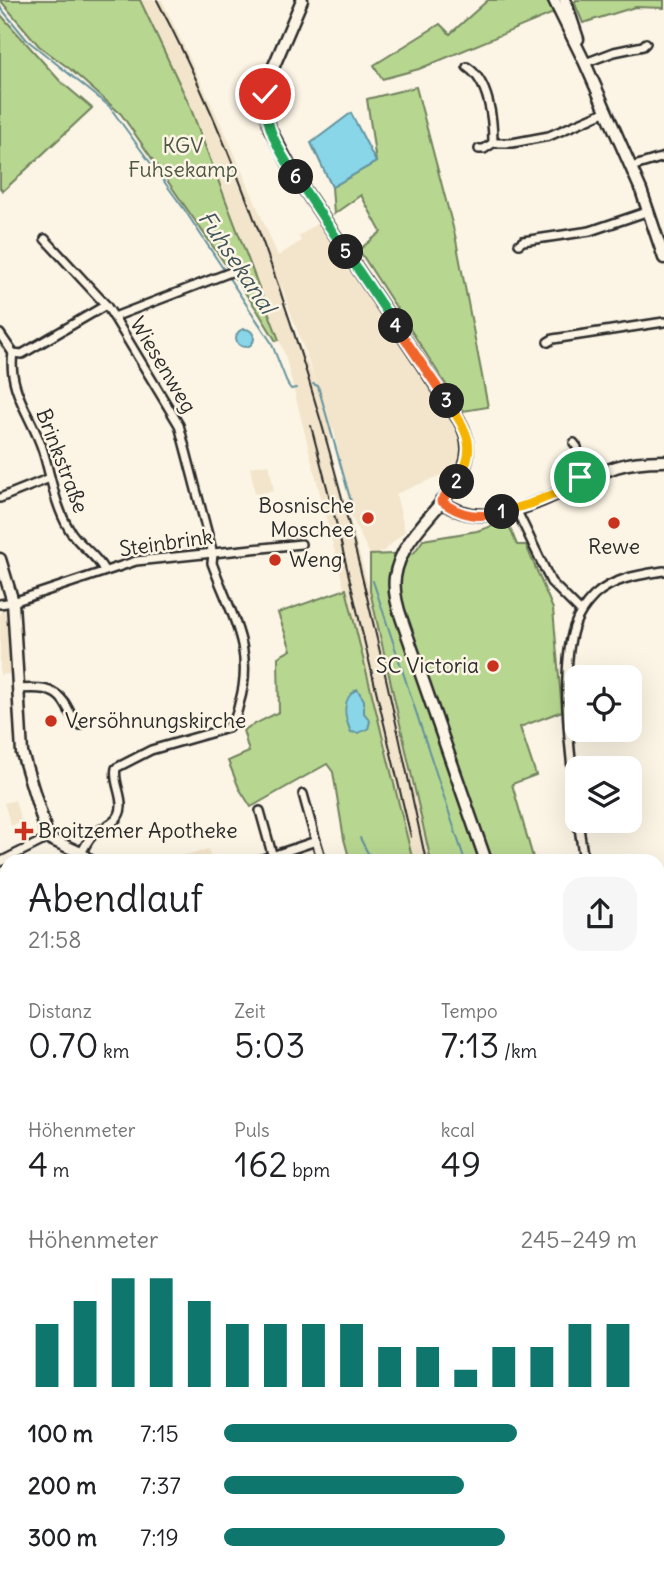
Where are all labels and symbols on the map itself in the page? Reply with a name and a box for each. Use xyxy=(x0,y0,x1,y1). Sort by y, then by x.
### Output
pin xyxy=(235,64,295,124)
park label: KGV Fuhsekamp xyxy=(128,132,238,183)
pin: 6 xyxy=(278,160,314,194)
water label: Fuhsekanal xyxy=(192,205,284,321)
pin: 5 xyxy=(328,234,364,270)
pin: 4 xyxy=(378,308,414,344)
street label: Wiesenweg xyxy=(124,312,203,418)
pin: 3 xyxy=(430,384,464,418)
street label: Brinkstraße xyxy=(30,405,95,517)
pin xyxy=(550,447,610,507)
pin: 2 xyxy=(440,464,475,500)
place label: Bosnische Moschee xyxy=(258,492,354,543)
pin: 1 xyxy=(484,494,520,530)
marker: Bosnische Moschee xyxy=(360,510,376,526)
marker: Rewe xyxy=(606,515,622,531)
street label: Steinbrink xyxy=(117,523,214,562)
place label: Rewe xyxy=(588,533,640,560)
place label: Weng xyxy=(289,546,343,573)
marker: Weng xyxy=(267,552,283,568)
place label: SC Victoria xyxy=(376,652,479,679)
marker: SC Victoria xyxy=(485,658,501,674)
place label: Versöhnungskirche xyxy=(65,707,246,734)
marker: Versöhnungskirche xyxy=(43,713,59,729)
place label: Broitzemer Apotheke xyxy=(38,817,237,844)
marker: Broitzemer Apotheke xyxy=(16,823,32,839)

